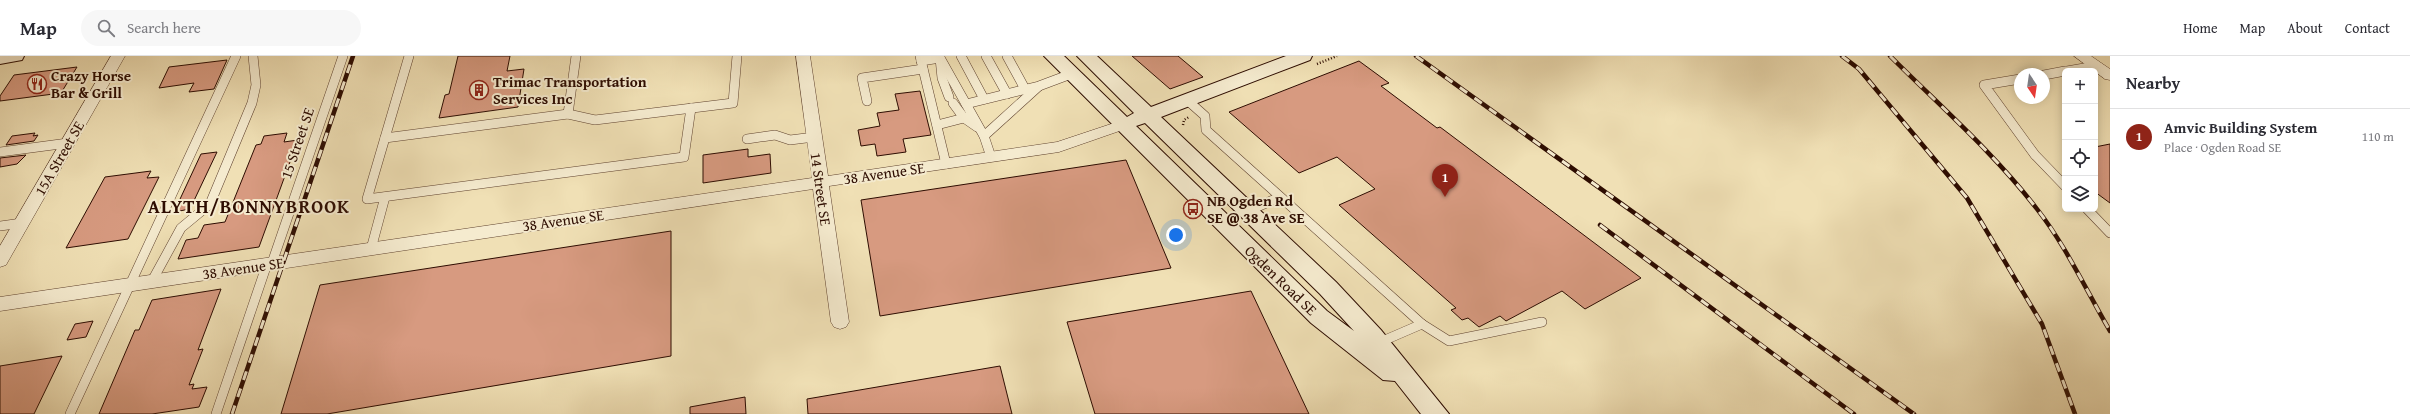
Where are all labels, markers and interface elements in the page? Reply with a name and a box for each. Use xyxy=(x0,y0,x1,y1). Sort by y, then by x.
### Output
search box xyxy=(81,10,361,46)
text: Map xyxy=(20,14,57,42)
icon: search xyxy=(95,17,117,39)
text: Search here xyxy=(127,17,201,38)
text: Home xyxy=(2183,18,2218,38)
text: Map xyxy=(2240,18,2265,38)
text: About xyxy=(2287,18,2323,38)
text: Contact xyxy=(2345,18,2390,38)
place label: Crazy Horse Bar & Grill xyxy=(51,65,131,103)
north arrow xyxy=(2014,68,2050,104)
map controls xyxy=(2062,68,2098,212)
button: + xyxy=(2062,68,2098,104)
text: Nearby xyxy=(2126,70,2180,95)
place label: Trimac Transportation Services Inc xyxy=(493,71,647,109)
restaurant icon: Crazy Horse Bar & Grill xyxy=(26,73,48,95)
building icon: Trimac Transportation Services Inc xyxy=(468,79,490,101)
street label: 15 Street SE xyxy=(275,104,319,181)
button: − xyxy=(2062,104,2098,140)
street label: 15A Street SE xyxy=(29,116,89,199)
text: Amvic Building System xyxy=(2164,117,2317,138)
text: 1 xyxy=(2136,127,2142,146)
text: 110 m xyxy=(2362,127,2394,146)
text: Place · Ogden Road SE xyxy=(2164,138,2281,157)
button: locate xyxy=(2062,140,2098,176)
street label: 14 Street SE xyxy=(805,151,837,227)
street label: 38 Avenue SE xyxy=(842,157,926,189)
pin: 1 xyxy=(1432,164,1458,197)
button: layers xyxy=(2062,176,2098,212)
place label: NB Ogden Rd SE @ 38 Ave SE xyxy=(1207,190,1305,228)
district label: ALYTH/BONNYBROOK xyxy=(148,192,350,220)
bus stop icon: NB Ogden Rd SE @ 38 Ave SE xyxy=(1182,198,1204,220)
street label: 38 Avenue SE xyxy=(521,204,605,236)
your location xyxy=(1166,225,1186,245)
street label: Ogden Road SE xyxy=(1240,240,1322,320)
street label: 38 Avenue SE xyxy=(201,252,285,284)

